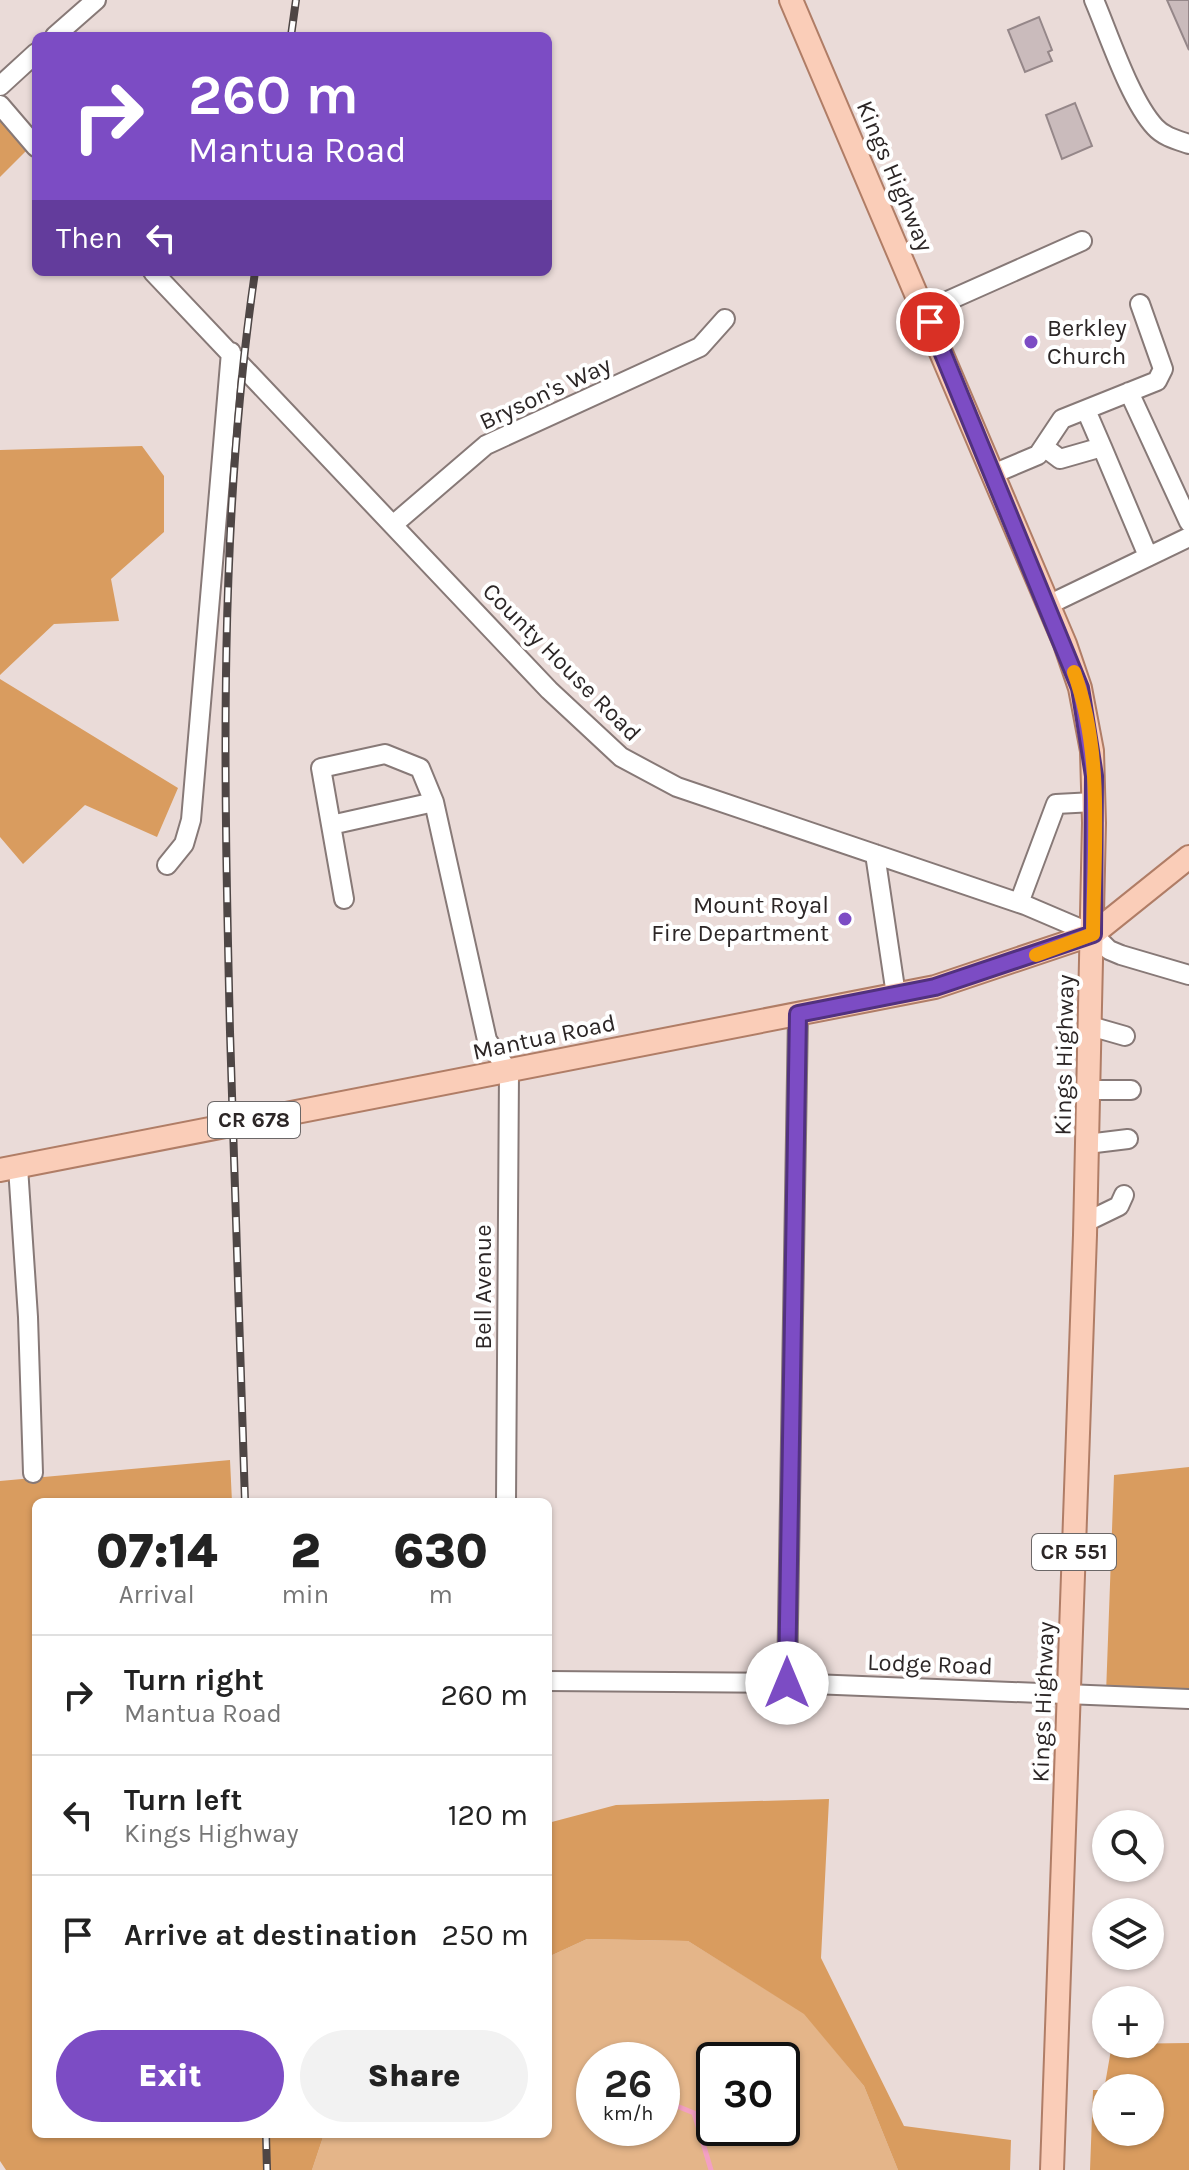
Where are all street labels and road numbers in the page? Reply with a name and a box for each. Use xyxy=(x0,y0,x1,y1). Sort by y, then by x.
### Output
street label: Kings Highway xyxy=(851,96,939,256)
street label: Bryson's Way xyxy=(475,350,615,436)
street label: County House Road xyxy=(477,577,647,747)
street label: Kings Highway xyxy=(1049,974,1079,1136)
street label: Mantua Road xyxy=(470,1008,618,1066)
road number: CR 678 xyxy=(208,1102,300,1138)
street label: Bell Avenue xyxy=(469,1224,497,1350)
road number: CR 551 xyxy=(1032,1534,1116,1570)
street label: Kings Highway xyxy=(1026,1621,1060,1783)
street label: Lodge Road xyxy=(867,1648,993,1680)

